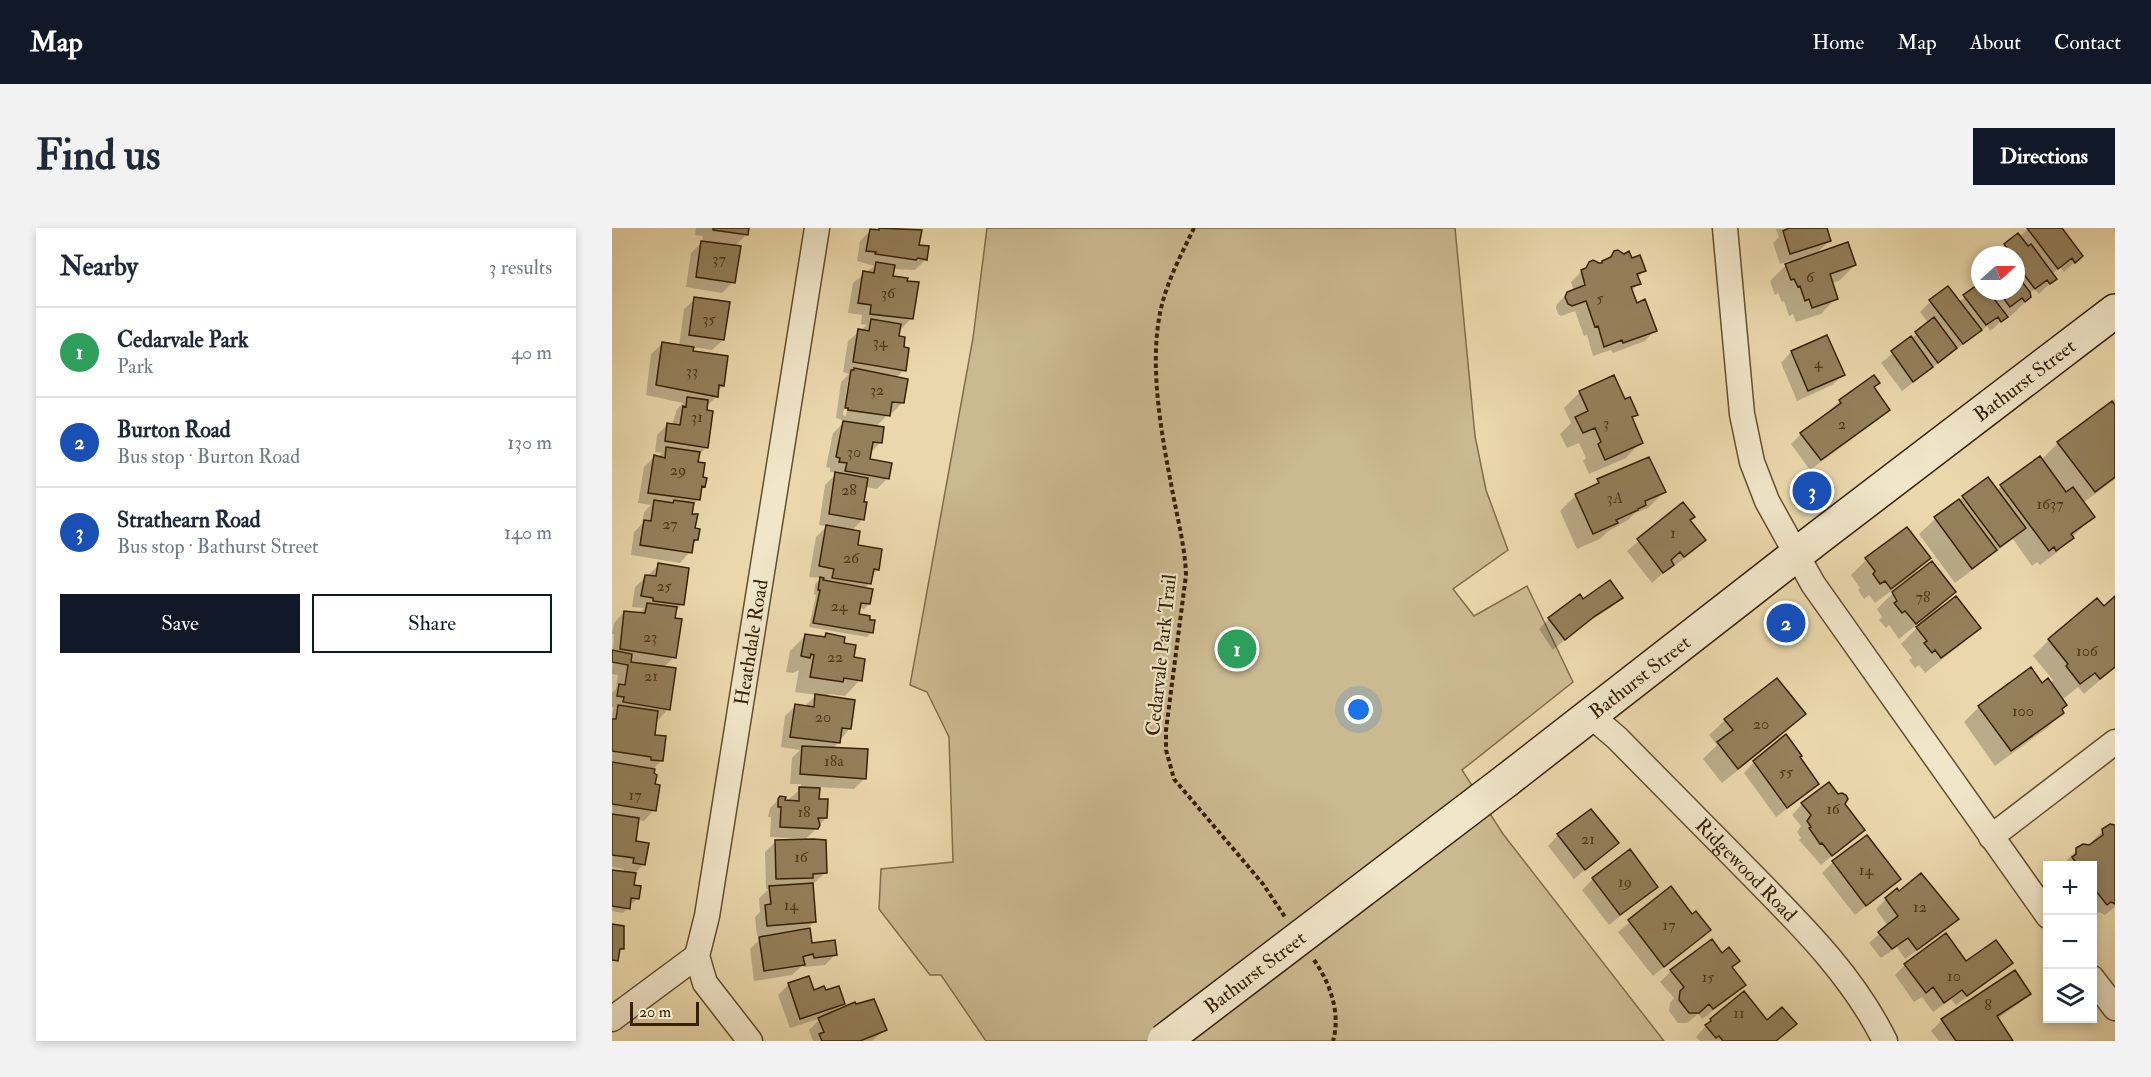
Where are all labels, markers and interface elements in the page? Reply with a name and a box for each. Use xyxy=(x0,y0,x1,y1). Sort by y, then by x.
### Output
text: Map xyxy=(30,25,83,60)
text: Home xyxy=(1812,29,1864,56)
text: Map xyxy=(1897,29,1937,56)
text: About xyxy=(1970,29,2021,56)
text: Contact xyxy=(2054,29,2121,56)
button: Directions xyxy=(1973,128,2115,185)
text: Find us xyxy=(36,130,160,182)
north arrow xyxy=(1971,246,2025,300)
house number: 37 xyxy=(712,249,726,269)
text: Nearby xyxy=(60,251,138,283)
text: 3 results xyxy=(489,255,552,280)
house number: 6 xyxy=(1806,267,1815,287)
house number: 36 xyxy=(881,283,896,303)
house number: 5 xyxy=(1596,288,1604,308)
house number: 35 xyxy=(702,309,716,329)
text: Cedarvale Park xyxy=(117,326,248,354)
house number: 34 xyxy=(873,332,889,352)
street label: Bathurst Street xyxy=(1969,333,2081,427)
text: 1 xyxy=(76,340,83,365)
text: 40 m xyxy=(511,340,552,365)
house number: 4 xyxy=(1814,353,1824,373)
text: Park xyxy=(117,354,153,379)
house number: 33 xyxy=(686,361,698,381)
house number: 32 xyxy=(870,380,884,400)
house number: 31 xyxy=(691,407,703,427)
house number: 3 xyxy=(1603,413,1609,433)
house number: 2 xyxy=(1838,414,1846,434)
text: Burton Road xyxy=(117,416,231,444)
text: 2 xyxy=(74,430,85,455)
text: 130 m xyxy=(507,430,552,455)
house number: 30 xyxy=(847,442,861,462)
text: Bus stop · Burton Road xyxy=(117,444,300,469)
house number: 29 xyxy=(670,460,686,480)
pin: 3 xyxy=(1792,468,1832,514)
house number: 28 xyxy=(841,480,857,500)
house number: 3A xyxy=(1607,488,1623,508)
house number: 1637 xyxy=(2036,494,2064,514)
text: Strathearn Road xyxy=(117,506,261,534)
house number: 27 xyxy=(662,514,678,534)
text: 3 xyxy=(76,520,83,545)
text: 140 m xyxy=(504,520,552,545)
house number: 1 xyxy=(1670,523,1676,543)
text: Bus stop · Bathurst Street xyxy=(117,534,319,559)
house number: 26 xyxy=(843,548,860,568)
street label: Cedarvale Park Trail xyxy=(1140,573,1182,737)
house number: 25 xyxy=(656,576,672,596)
street label: Heathdale Road xyxy=(728,577,773,707)
house number: 78 xyxy=(1916,587,1931,607)
button: Save xyxy=(60,594,300,653)
button: Share xyxy=(312,594,552,653)
house number: 24 xyxy=(831,596,849,616)
pin: 2 xyxy=(1766,600,1806,646)
pin: 1 xyxy=(1218,626,1256,672)
house number: 23 xyxy=(643,627,657,647)
street label: Bathurst Street xyxy=(1584,629,1696,724)
house number: 106 xyxy=(2076,641,2099,661)
house number: 22 xyxy=(827,647,843,667)
house number: 21 xyxy=(644,666,658,686)
your location xyxy=(1344,695,1373,724)
house number: 100 xyxy=(2012,701,2034,721)
house number: 20 xyxy=(815,707,831,727)
house number: 20 xyxy=(1753,714,1769,734)
house number: 18a xyxy=(824,751,844,771)
house number: 55 xyxy=(1779,762,1793,782)
house number: 17 xyxy=(628,785,642,805)
house number: 16 xyxy=(1826,799,1841,819)
house number: 18 xyxy=(797,802,811,822)
street label: Ridgewood Road xyxy=(1690,813,1803,927)
house number: 21 xyxy=(1581,829,1595,849)
house number: 16 xyxy=(794,847,809,867)
house number: 14 xyxy=(1859,860,1875,880)
map controls xyxy=(2043,861,2097,1023)
button: + xyxy=(2043,861,2097,915)
house number: 19 xyxy=(1618,872,1632,892)
house number: 14 xyxy=(784,895,800,915)
house number: 12 xyxy=(1913,897,1927,917)
house number: 17 xyxy=(1662,915,1676,935)
button: − xyxy=(2043,915,2097,969)
street label: Bathurst Street xyxy=(1199,925,1311,1019)
house number: 10 xyxy=(1947,966,1961,986)
house number: 15 xyxy=(1702,967,1714,987)
button: layers xyxy=(2043,969,2097,1023)
house number: 8 xyxy=(1984,995,1992,1015)
scale bar xyxy=(630,999,699,1026)
text: 20 m xyxy=(639,1002,671,1022)
house number: 11 xyxy=(1733,1003,1745,1023)

